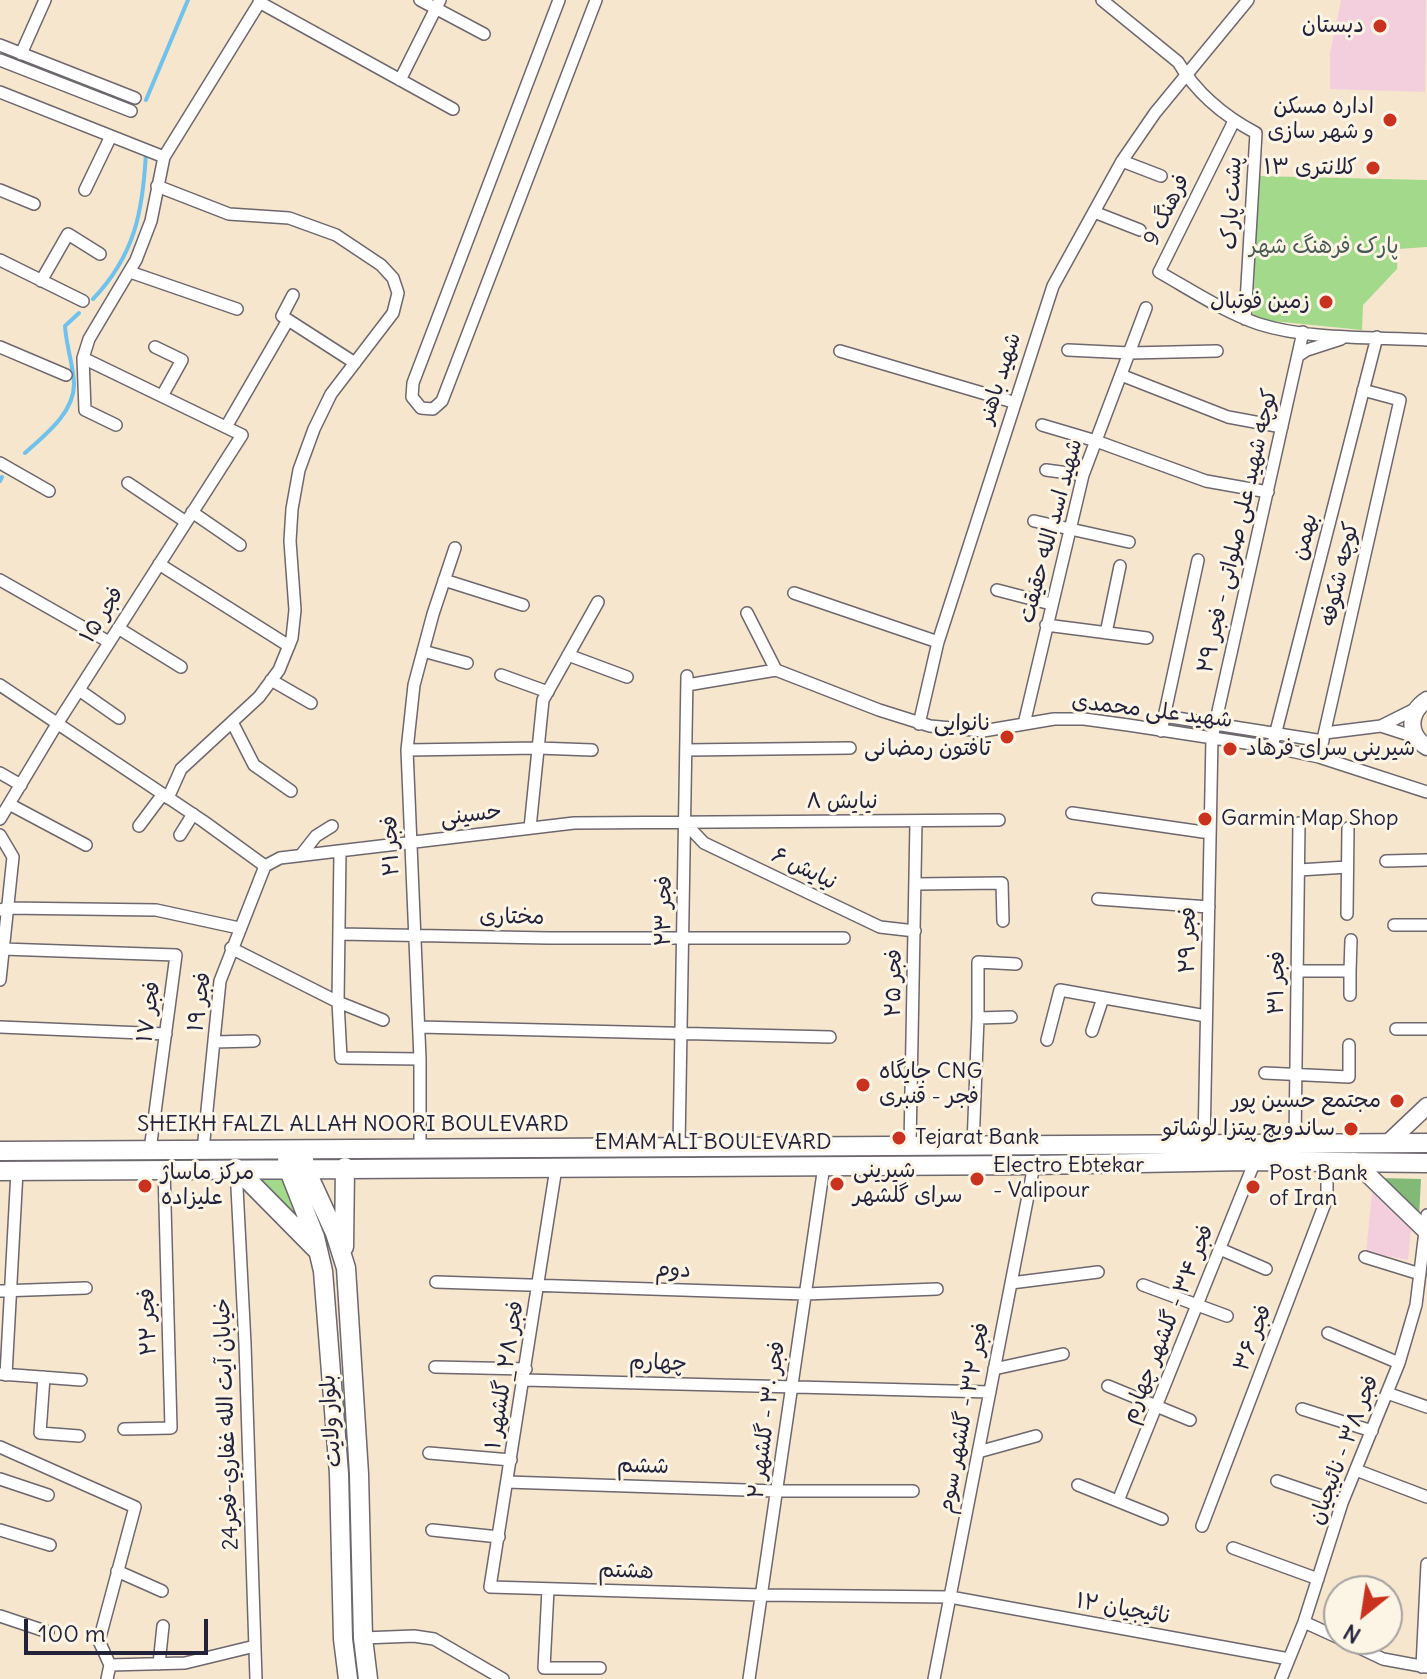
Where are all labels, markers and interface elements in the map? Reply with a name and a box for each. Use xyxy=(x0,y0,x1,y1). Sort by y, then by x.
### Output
place label: دبستان xyxy=(1302,13,1364,39)
marker: دبستان xyxy=(1371,17,1389,35)
place label: اداره مسکن و شهر سازی xyxy=(1268,94,1374,146)
marker: اداره مسکن و شهر سازی xyxy=(1381,111,1399,129)
place label: کلانتری ۱۳ xyxy=(1264,155,1357,181)
street label: پشت پارک xyxy=(1216,156,1248,250)
marker: کلانتری ۱۳ xyxy=(1364,159,1382,177)
street label: فرهنگ 9 xyxy=(1138,170,1196,250)
park label: پارک فرهنگ شهر xyxy=(1249,234,1399,260)
place label: زمین فوتبال xyxy=(1210,289,1310,315)
marker: زمین فوتبال xyxy=(1317,293,1335,311)
street label: شهید باهنر xyxy=(973,329,1027,427)
street label: کوچه شهید علی صلواتی - فجر ۲۹ xyxy=(1192,386,1284,676)
street label: شهید اسد الله حقیقت xyxy=(1014,436,1088,626)
street label: بهمن xyxy=(1286,511,1324,563)
street label: کوچه شکوفه xyxy=(1315,519,1365,629)
street label: فجر ۱۵ xyxy=(75,582,129,648)
street label: شهید علی محمدی xyxy=(1070,688,1234,734)
place label: نانوایی تافتون رمضانی xyxy=(864,711,991,762)
marker: نانوایی تافتون رمضانی xyxy=(998,728,1016,746)
place label: شیرینی سرای فرهاد xyxy=(1246,736,1415,762)
marker: شیرینی سرای فرهاد xyxy=(1221,740,1239,758)
street label: نیایش ۸ xyxy=(806,789,878,815)
street label: حسینی xyxy=(439,798,503,832)
place label: Garmin Map Shop xyxy=(1221,806,1398,832)
marker: Garmin Map Shop xyxy=(1196,810,1214,828)
street label: فجر ۲۱ xyxy=(377,815,405,877)
street label: نیایش ۶ xyxy=(767,842,841,896)
street label: فجر ۲۳ xyxy=(650,875,678,947)
street label: مختاری xyxy=(479,903,545,931)
street label: فجر ۲۹ xyxy=(1174,906,1202,974)
street label: فجر ۲۵ xyxy=(880,949,908,1017)
street label: فجر ۳۱ xyxy=(1263,951,1291,1015)
street label: فجر ۱۹ xyxy=(183,971,217,1033)
street label: فجر ۱۷ xyxy=(132,980,166,1044)
place label: جایگاه CNG فجر - قنبری xyxy=(879,1059,982,1110)
marker: جایگاه CNG فجر - قنبری xyxy=(854,1076,872,1094)
place label: مجتمع حسین پور xyxy=(1231,1088,1381,1114)
marker: مجتمع حسین پور xyxy=(1388,1092,1406,1110)
street label: SHEIKH FALZL ALLAH NOORI BOULEVARD xyxy=(137,1112,569,1138)
place label: ساندویچ پیتزا لوشاتو xyxy=(1162,1116,1335,1142)
marker: ساندویچ پیتزا لوشاتو xyxy=(1342,1120,1360,1138)
place label: Tejarat Bank xyxy=(915,1125,1039,1151)
marker: Tejarat Bank xyxy=(890,1129,908,1147)
street label: EMAM ALI BOULEVARD xyxy=(594,1130,832,1156)
place label: Electro Ebtekar - Valipour xyxy=(993,1153,1144,1204)
place label: شیرینی سرای گلشهر xyxy=(853,1158,962,1210)
place label: مرکز ماساژ علیزاده xyxy=(161,1160,254,1212)
place label: Post Bank of Iran xyxy=(1269,1161,1368,1212)
marker: Electro Ebtekar - Valipour xyxy=(968,1170,986,1188)
marker: شیرینی سرای گلشهر xyxy=(828,1175,846,1193)
marker: مرکز ماساژ علیزاده xyxy=(136,1177,154,1195)
marker: Post Bank of Iran xyxy=(1244,1178,1262,1196)
street label: فجر ۳۴ - گلشهر چهارم xyxy=(1116,1221,1220,1427)
street label: دوم xyxy=(655,1256,691,1284)
street label: فجر ۲۲ xyxy=(134,1288,162,1356)
street label: خيابان آيت الله غفاري-فجر24 xyxy=(209,1297,245,1551)
street label: فجر ۲۸_گلشهر ۱ xyxy=(480,1299,530,1451)
street label: فجر ۳۶ xyxy=(1228,1301,1278,1375)
street label: فجر ۳۲ - گلشهر سوم xyxy=(933,1320,995,1516)
street label: فجر ۳۰ - گلشهر ۲ xyxy=(743,1339,791,1501)
street label: چهارم xyxy=(629,1349,687,1377)
street label: فجر ۳۸ - نائیجیان xyxy=(1303,1371,1385,1529)
street label: بلوار ولایت xyxy=(315,1374,347,1468)
street label: ششم xyxy=(617,1452,669,1480)
street label: هشتم xyxy=(598,1557,654,1585)
north arrow xyxy=(1323,1575,1403,1655)
street label: نائیجیان ۱۲ xyxy=(1074,1588,1172,1630)
scale bar xyxy=(28,1603,212,1653)
text: 100 m xyxy=(38,1618,106,1648)
text: N xyxy=(1338,1618,1366,1650)

